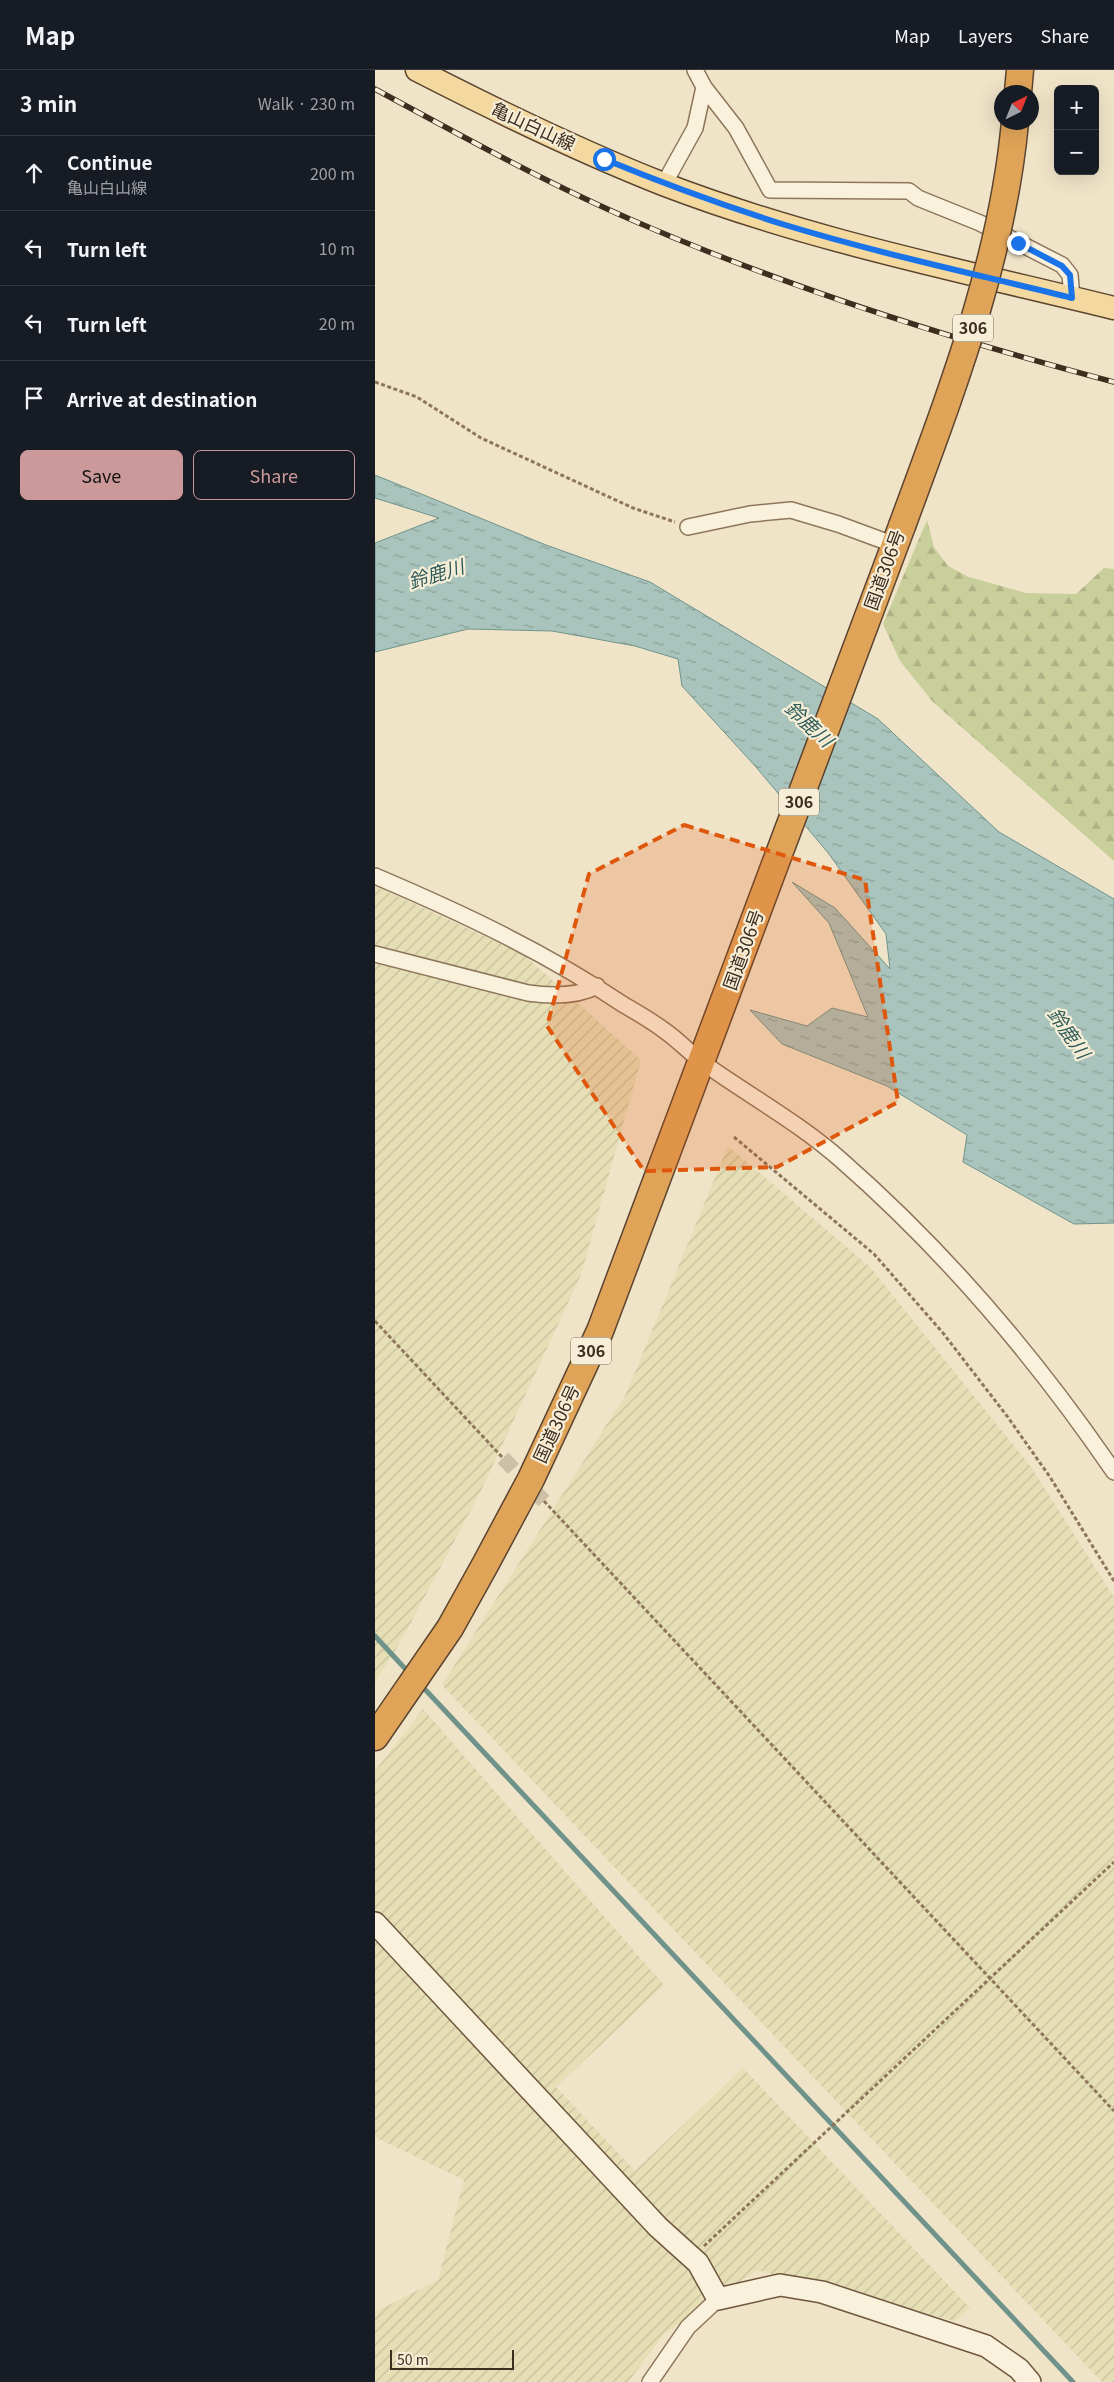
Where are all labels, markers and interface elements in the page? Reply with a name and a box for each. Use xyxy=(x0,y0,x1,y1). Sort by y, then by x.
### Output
text: Map xyxy=(25,17,75,52)
text: Map xyxy=(894,22,930,48)
text: Layers xyxy=(958,22,1013,48)
text: Share xyxy=(1041,22,1089,48)
north arrow xyxy=(994,85,1039,130)
map controls xyxy=(1054,85,1099,175)
button: + xyxy=(1054,85,1099,130)
text: 3 min xyxy=(20,88,77,118)
text: Walk · 230 m xyxy=(258,91,355,115)
street label: 亀山白山線 xyxy=(488,94,580,156)
button: − xyxy=(1054,130,1099,175)
text: Continue xyxy=(67,148,153,175)
route start xyxy=(593,148,616,171)
icon: ahead xyxy=(20,159,48,187)
text: 200 m xyxy=(310,161,355,185)
text: 亀山白山線 xyxy=(67,175,147,199)
route end xyxy=(1007,232,1030,255)
icon: left xyxy=(20,234,48,262)
text: Turn left xyxy=(67,235,147,262)
text: 10 m xyxy=(319,236,355,260)
icon: left xyxy=(20,309,48,337)
text: Turn left xyxy=(67,310,147,337)
text: 20 m xyxy=(319,311,355,335)
road number: 306 xyxy=(953,314,993,342)
icon: arrive xyxy=(20,384,48,412)
text: Arrive at destination xyxy=(67,385,257,412)
button: Save xyxy=(20,450,183,500)
button: Share xyxy=(193,450,355,500)
street label: 国道306号 xyxy=(857,525,910,613)
water label: 鈴鹿川 xyxy=(404,551,469,594)
water label: 鈴鹿川 xyxy=(780,694,842,754)
road number: 306 xyxy=(779,789,819,816)
street label: 国道306号 xyxy=(716,905,769,993)
water label: 鈴鹿川 xyxy=(1043,1001,1099,1065)
road number: 306 xyxy=(571,1338,611,1364)
street label: 国道306号 xyxy=(526,1380,585,1467)
scale bar xyxy=(390,2347,514,2370)
text: 50 m xyxy=(397,2349,429,2369)

